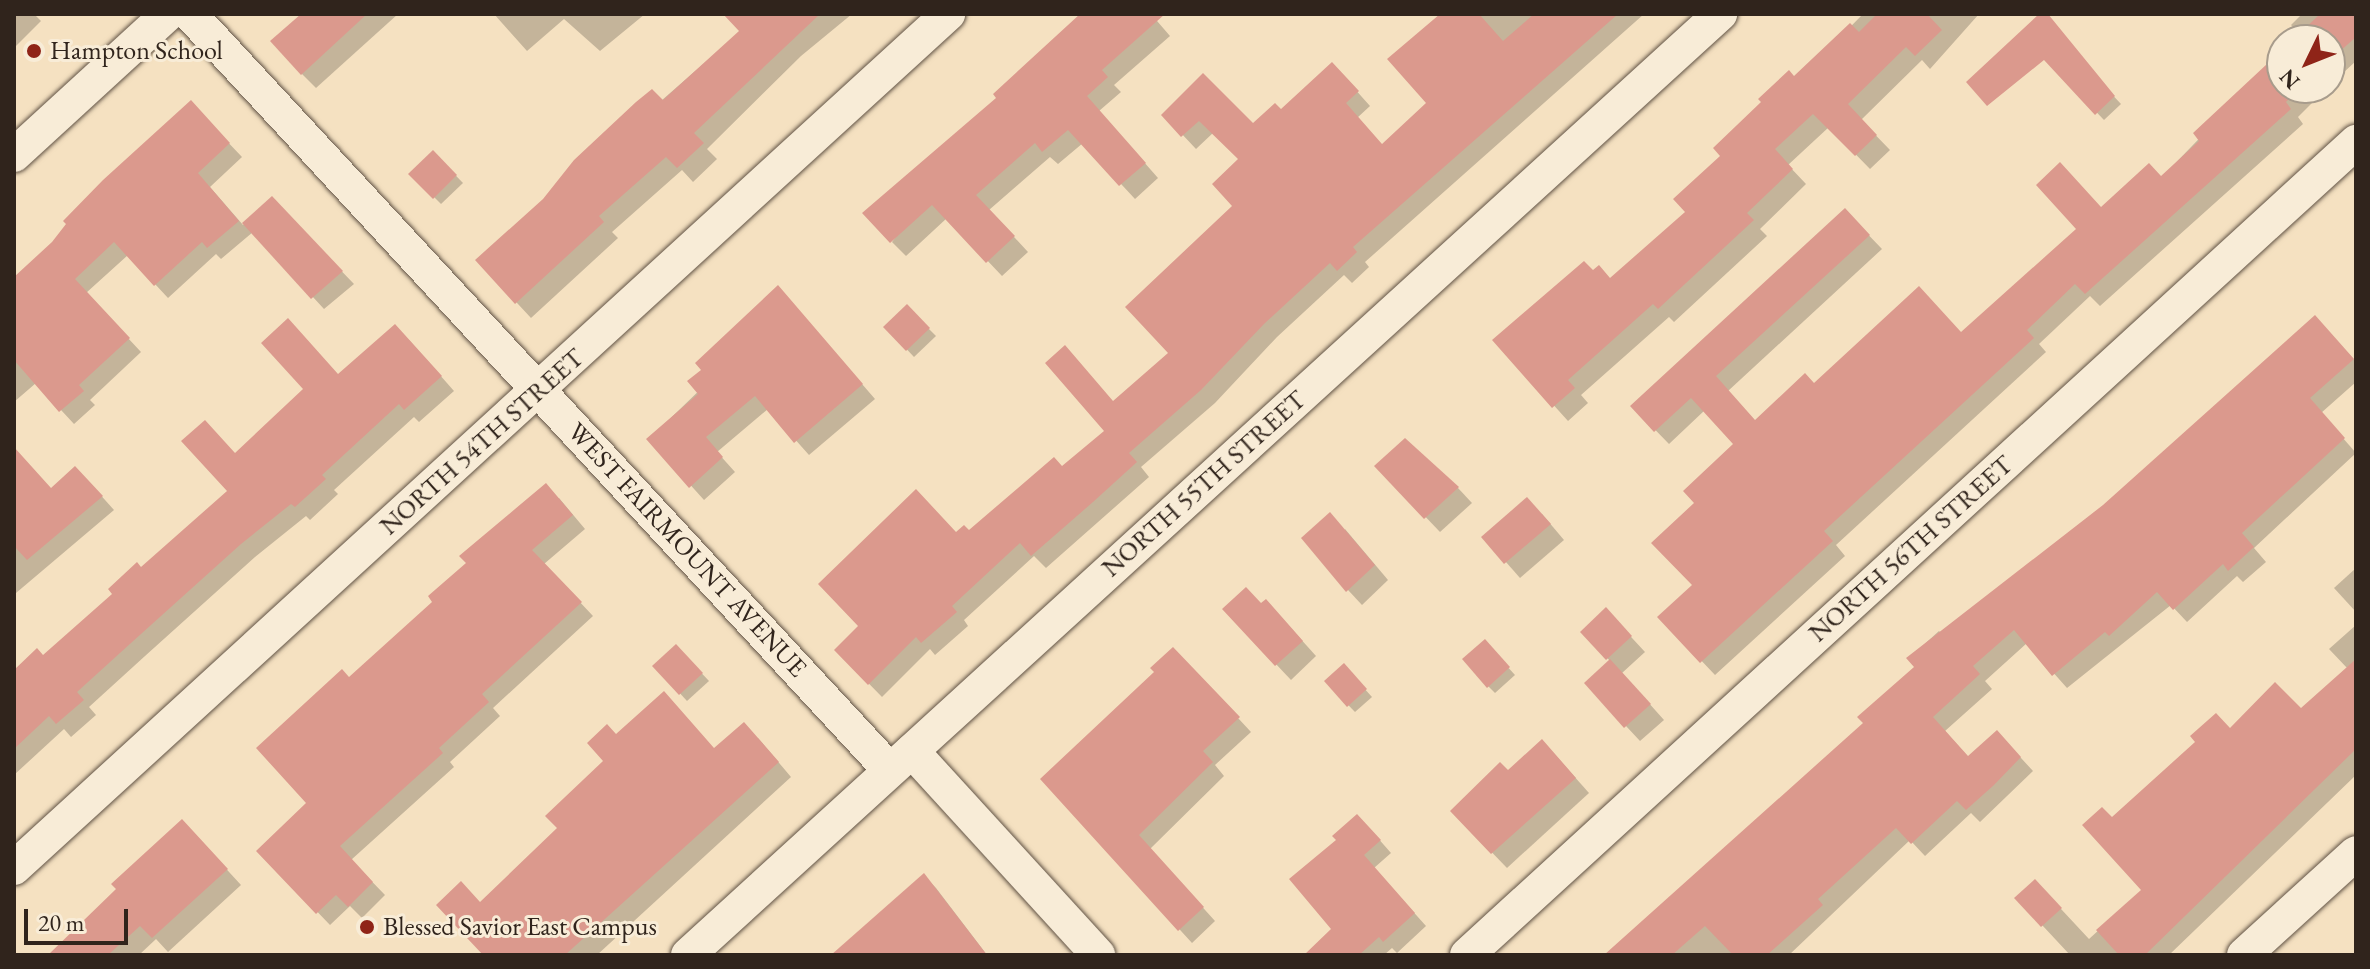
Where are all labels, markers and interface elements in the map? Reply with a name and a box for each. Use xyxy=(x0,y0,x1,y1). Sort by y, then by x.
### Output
north arrow xyxy=(2266,24,2346,104)
place label: Hampton School xyxy=(50,35,223,67)
marker: Hampton School xyxy=(25,42,43,60)
text: N xyxy=(2273,63,2306,96)
street label: NORTH 54TH STREET xyxy=(374,342,590,542)
street label: NORTH 55TH STREET xyxy=(1096,384,1312,584)
street label: WEST FAIRMOUNT AVENUE xyxy=(561,416,813,684)
street label: NORTH 56TH STREET xyxy=(1803,449,2019,649)
scale bar xyxy=(28,893,132,943)
text: 20 m xyxy=(38,907,85,938)
place label: Blessed Savior East Campus xyxy=(383,911,657,943)
marker: Blessed Savior East Campus xyxy=(358,918,376,936)

